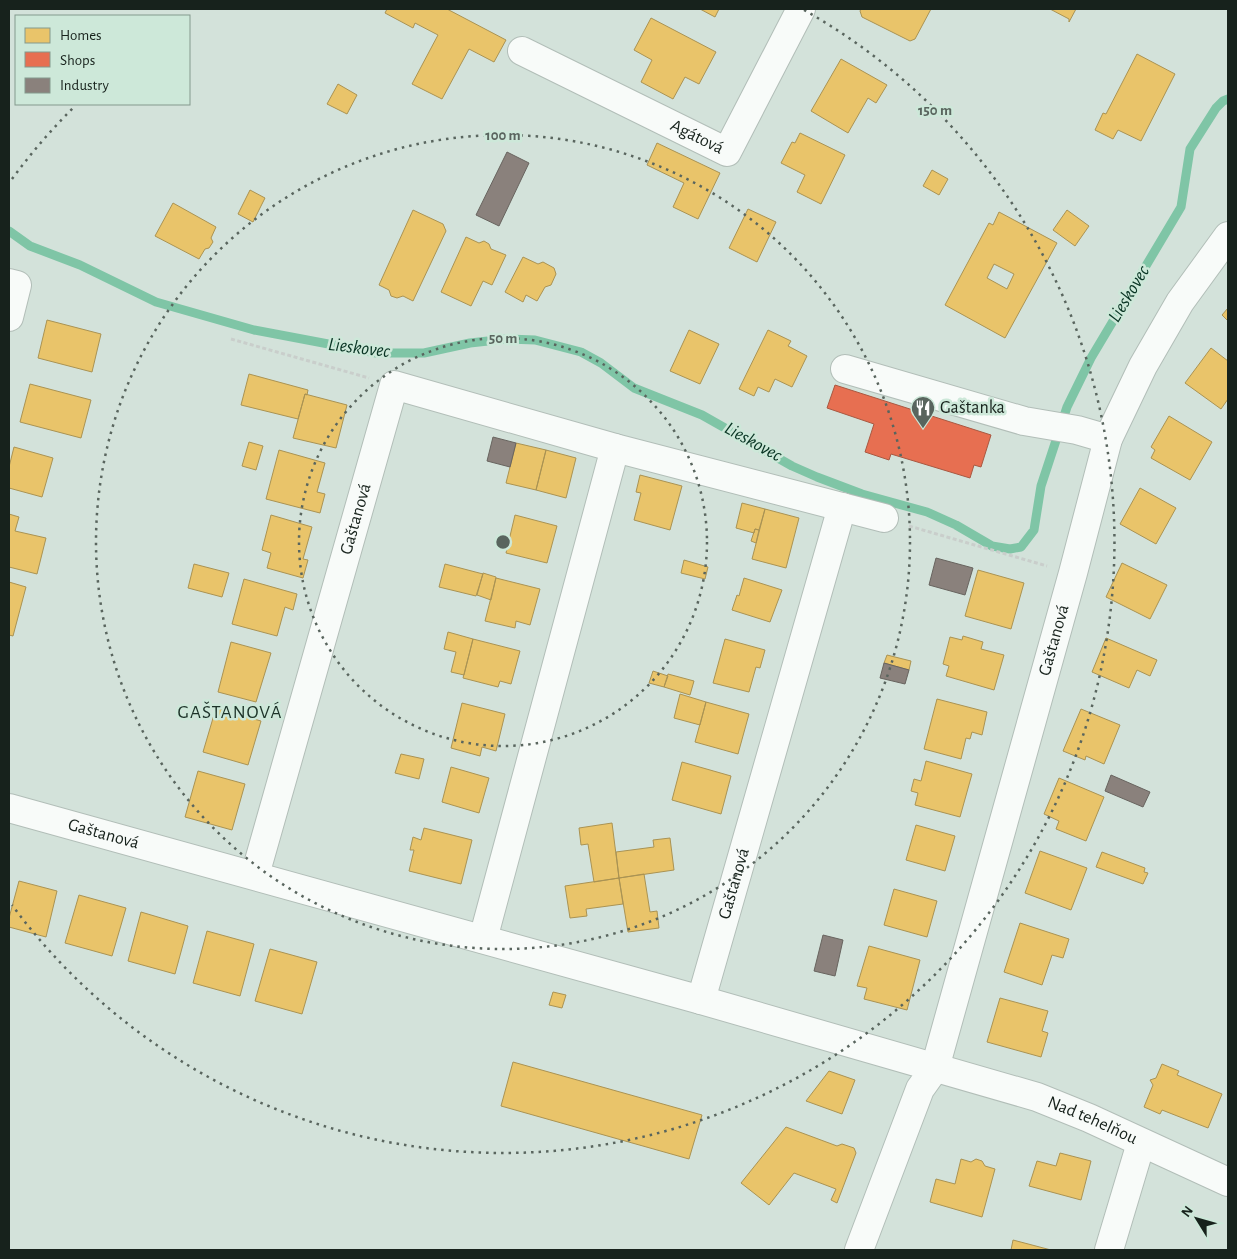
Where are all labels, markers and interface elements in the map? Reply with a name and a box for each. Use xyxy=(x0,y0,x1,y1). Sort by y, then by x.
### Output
legend xyxy=(15,15,190,105)
text: Homes xyxy=(60,28,102,43)
text: Shops xyxy=(60,53,95,68)
text: Industry xyxy=(60,78,109,93)
text: 150 m xyxy=(918,103,952,118)
street label: Agátová xyxy=(667,117,726,158)
text: 100 m xyxy=(485,128,521,143)
water label: Lieskovec xyxy=(1105,262,1153,326)
text: 50 m xyxy=(489,331,517,346)
water label: Lieskovec xyxy=(327,335,392,361)
restaurant icon: Gaštanka xyxy=(910,395,936,429)
place label: Gaštanka xyxy=(940,399,1005,417)
water label: Lieskovec xyxy=(721,419,785,466)
street label: Gaštanová xyxy=(337,481,375,557)
centre of rings xyxy=(494,533,512,551)
street label: Gaštanová xyxy=(1036,603,1073,678)
district label: GAŠTANOVÁ xyxy=(177,701,283,722)
street label: Gaštanová xyxy=(66,816,141,853)
street label: Gaštanová xyxy=(716,846,753,921)
street label: Nad tehelňou xyxy=(1045,1093,1140,1148)
north arrow xyxy=(1172,1194,1222,1244)
text: N xyxy=(1179,1204,1196,1220)

